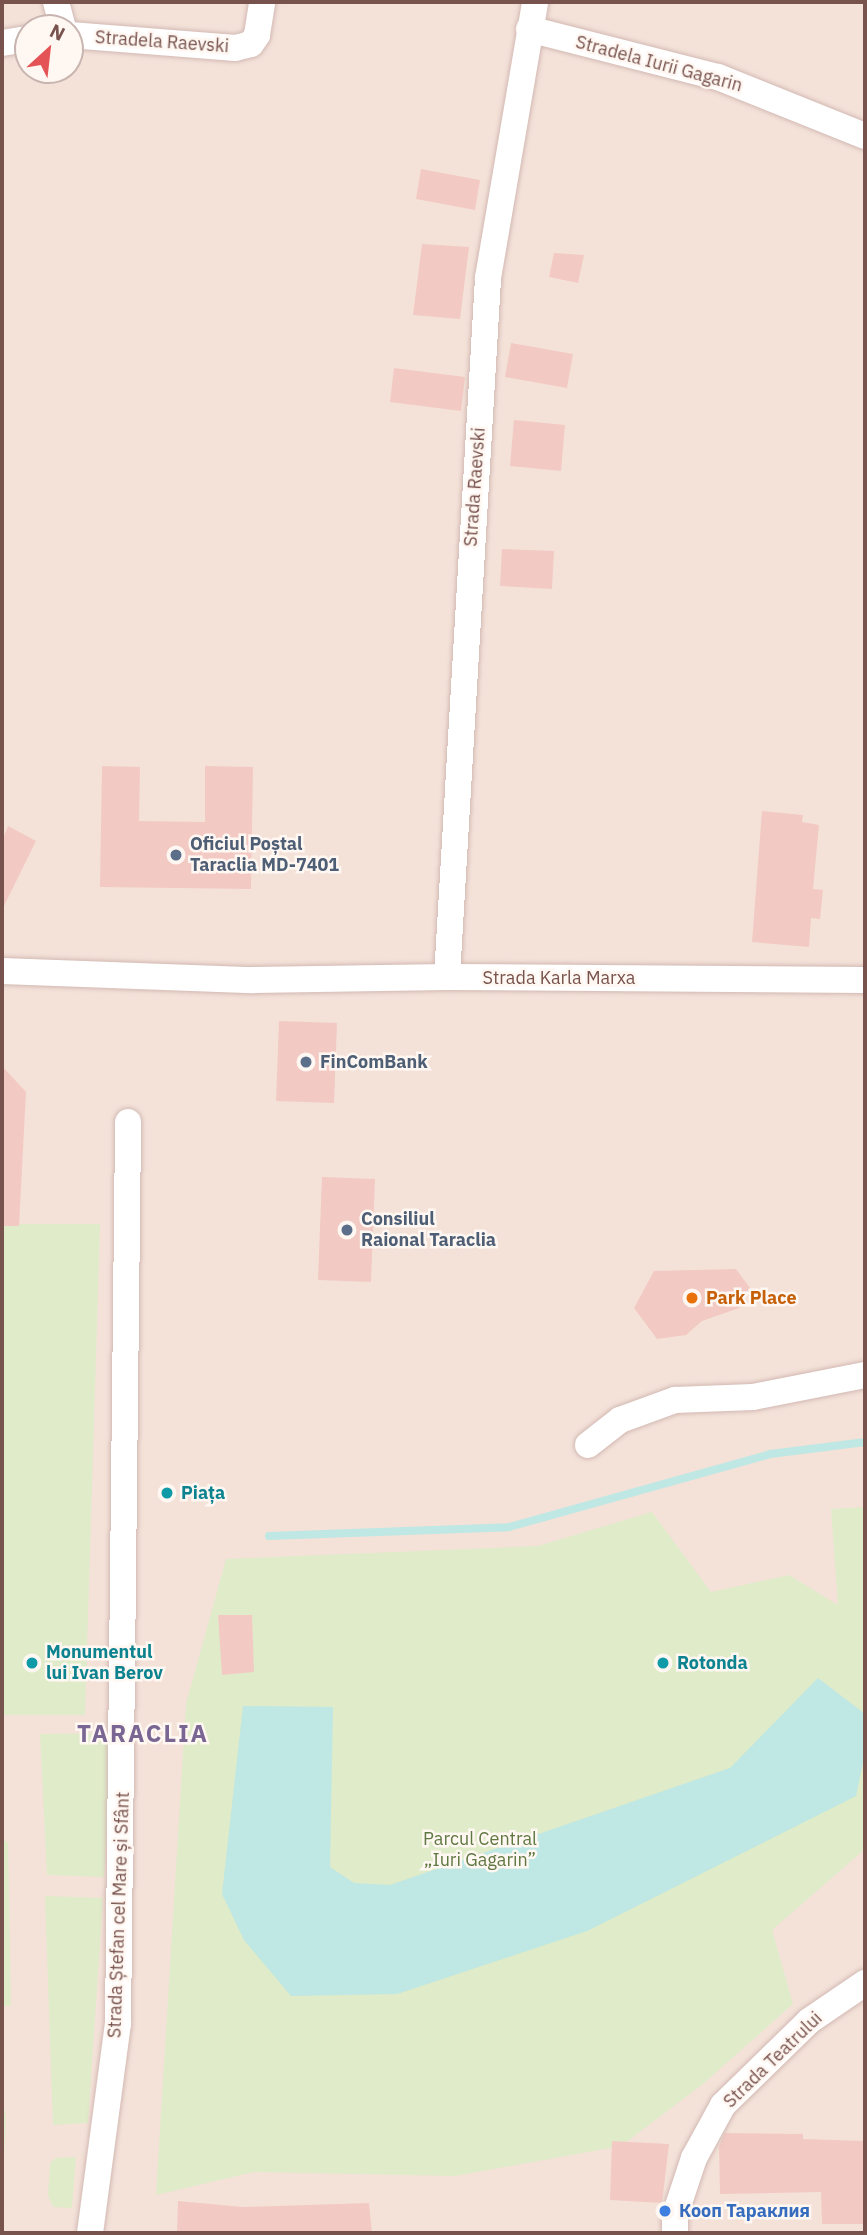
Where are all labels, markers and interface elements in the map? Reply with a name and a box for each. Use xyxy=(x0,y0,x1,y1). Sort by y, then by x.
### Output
north arrow xyxy=(14,14,84,84)
text: N xyxy=(46,18,69,46)
street label: Stradela Raevski xyxy=(94,27,230,57)
street label: Stradela Iurii Gagarin xyxy=(573,31,745,97)
street label: Strada Raevski xyxy=(460,427,490,547)
place label: Oficiul Poștal Taraclia MD-7401 xyxy=(190,834,339,876)
marker: Oficiul Poștal Taraclia MD-7401 xyxy=(168,847,184,863)
street label: Strada Karla Marxa xyxy=(483,967,635,989)
place label: FinComBank xyxy=(320,1051,428,1073)
marker: FinComBank xyxy=(298,1054,314,1070)
place label: Consiliul Raional Taraclia xyxy=(361,1209,496,1252)
marker: Consiliul Raional Taraclia xyxy=(339,1222,355,1238)
place label: Park Place xyxy=(706,1287,797,1309)
marker: Park Place xyxy=(684,1290,700,1306)
place label: Piața xyxy=(181,1482,225,1504)
marker: Piața xyxy=(159,1485,175,1501)
place label: Monumentul lui Ivan Berov xyxy=(46,1642,163,1684)
place label: Rotonda xyxy=(677,1652,748,1674)
marker: Monumentul lui Ivan Berov xyxy=(24,1655,40,1671)
marker: Rotonda xyxy=(655,1655,671,1671)
district label: TARACLIA xyxy=(78,1720,208,1748)
street label: Strada Ștefan cel Mare și Sfânt xyxy=(104,1791,134,2039)
park label: Parcul Central „Iuri Gagarin” xyxy=(423,1829,537,1871)
street label: Strada Teatrului xyxy=(719,2008,827,2112)
place label: Кооп Тараклия xyxy=(679,2200,810,2222)
marker: Кооп Тараклия xyxy=(657,2203,673,2219)

